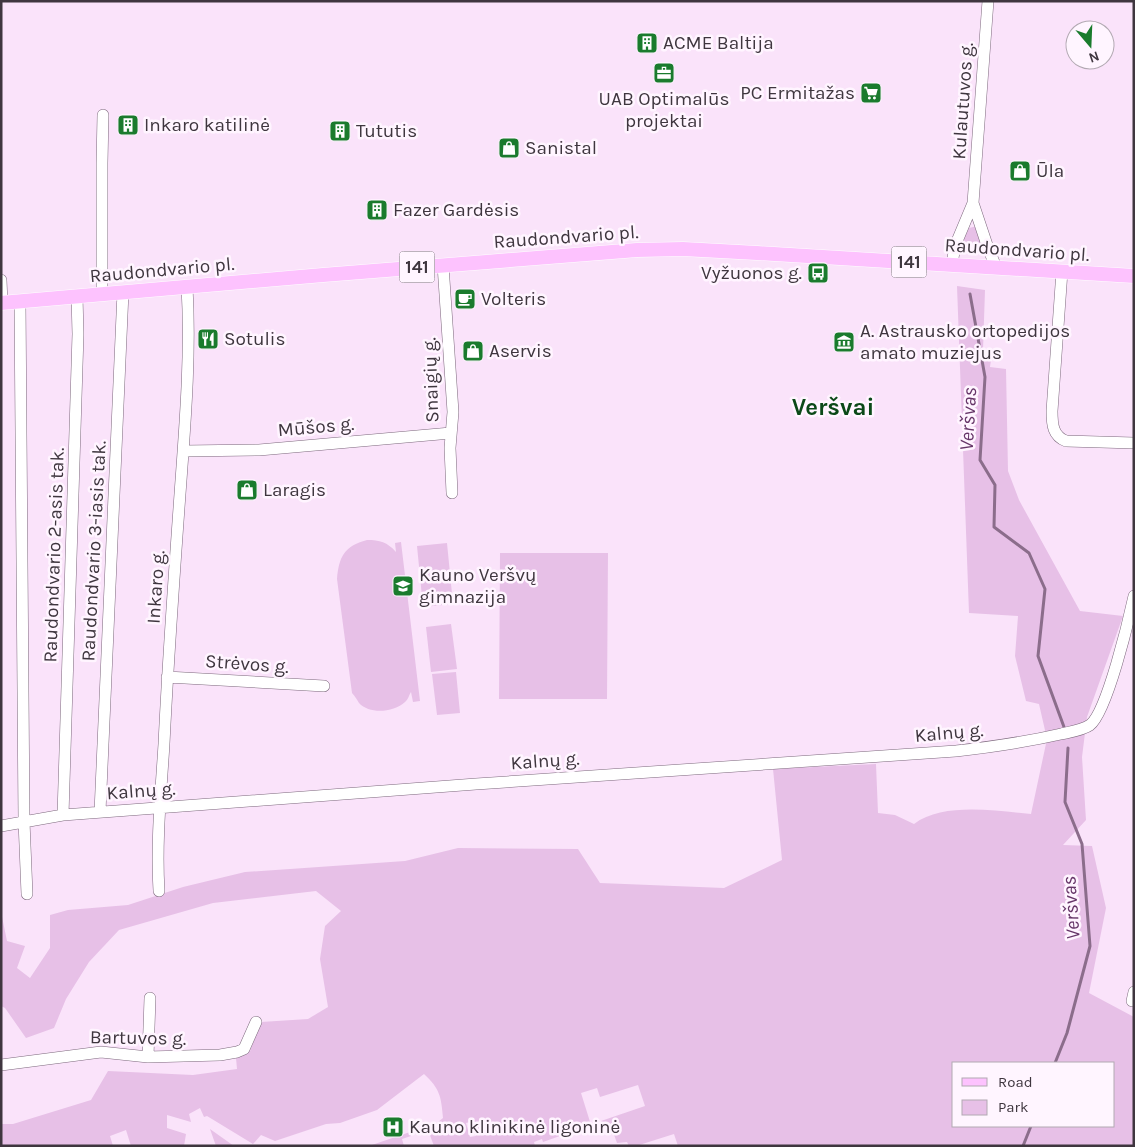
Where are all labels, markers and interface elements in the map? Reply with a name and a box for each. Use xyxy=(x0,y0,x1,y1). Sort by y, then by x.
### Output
north arrow xyxy=(1065,20,1115,70)
building icon: ACME Baltija xyxy=(635,31,659,55)
place label: ACME Baltija xyxy=(663,32,774,54)
street label: Kulautuvos g. xyxy=(948,42,978,160)
text: N xyxy=(1087,47,1102,66)
office icon: UAB Optimalūs projektai xyxy=(652,61,676,85)
supermarket icon: PC Ermitažas xyxy=(859,81,883,105)
place label: PC Ermitažas xyxy=(740,82,855,104)
place label: UAB Optimalūs projektai xyxy=(599,88,729,132)
building icon: Inkaro katilinė xyxy=(116,113,140,137)
place label: Inkaro katilinė xyxy=(144,114,270,136)
building icon: Tututis xyxy=(328,119,352,143)
place label: Tututis xyxy=(356,120,417,142)
shop icon: Sanistal xyxy=(497,136,521,160)
place label: Sanistal xyxy=(525,137,597,159)
shop icon: Ūla xyxy=(1008,159,1032,183)
place label: Ūla xyxy=(1036,160,1064,182)
building icon: Fazer Gardėsis xyxy=(365,198,389,222)
place label: Fazer Gardėsis xyxy=(393,199,519,221)
street label: Raudondvario pl. xyxy=(493,221,639,253)
street label: Raudondvario pl. xyxy=(944,234,1090,266)
road number: 141 xyxy=(892,246,926,278)
road number: 141 xyxy=(400,252,434,282)
street label: Raudondvario pl. xyxy=(89,253,235,287)
bus stop icon: Vyžuonos g. xyxy=(806,261,830,285)
place label: Vyžuonos g. xyxy=(701,262,802,284)
cafe icon: Volteris xyxy=(453,287,477,311)
place label: Volteris xyxy=(481,288,546,310)
place label: A. Astrausko ortopedijos amato muziejus xyxy=(860,320,1070,364)
restaurant icon: Sotulis xyxy=(196,327,220,351)
place label: Sotulis xyxy=(224,328,285,350)
museum icon: A. Astrausko ortopedijos amato muziejus xyxy=(832,330,856,354)
street label: Snaigių g. xyxy=(419,337,443,423)
shop icon: Aservis xyxy=(461,339,485,363)
place label: Aservis xyxy=(489,340,552,362)
water label: Veršvas xyxy=(955,387,981,451)
district label: Veršvai xyxy=(792,393,874,421)
street label: Mūšos g. xyxy=(277,413,355,441)
street label: Raudondvario 3-iasis tak. xyxy=(77,440,111,662)
street label: Raudondvario 2-asis tak. xyxy=(39,447,69,663)
shop icon: Laragis xyxy=(235,478,259,502)
place label: Laragis xyxy=(263,479,326,501)
street label: Inkaro g. xyxy=(142,549,170,625)
place label: Kauno Veršvų gimnazija xyxy=(419,564,537,608)
school or university icon: Kauno Veršvų gimnazija xyxy=(391,574,415,598)
street label: Strėvos g. xyxy=(204,650,290,678)
street label: Kalnų g. xyxy=(914,719,984,747)
street label: Kalnų g. xyxy=(510,748,580,774)
street label: Kalnų g. xyxy=(106,778,176,804)
water label: Veršvas xyxy=(1057,875,1085,941)
street label: Bartuvos g. xyxy=(90,1026,186,1050)
legend xyxy=(952,1062,1115,1127)
text: Road xyxy=(998,1073,1033,1091)
text: Park xyxy=(998,1098,1028,1116)
hospital icon: Kauno klinikinė ligoninė xyxy=(381,1115,405,1139)
place label: Kauno klinikinė ligoninė xyxy=(409,1116,620,1138)

